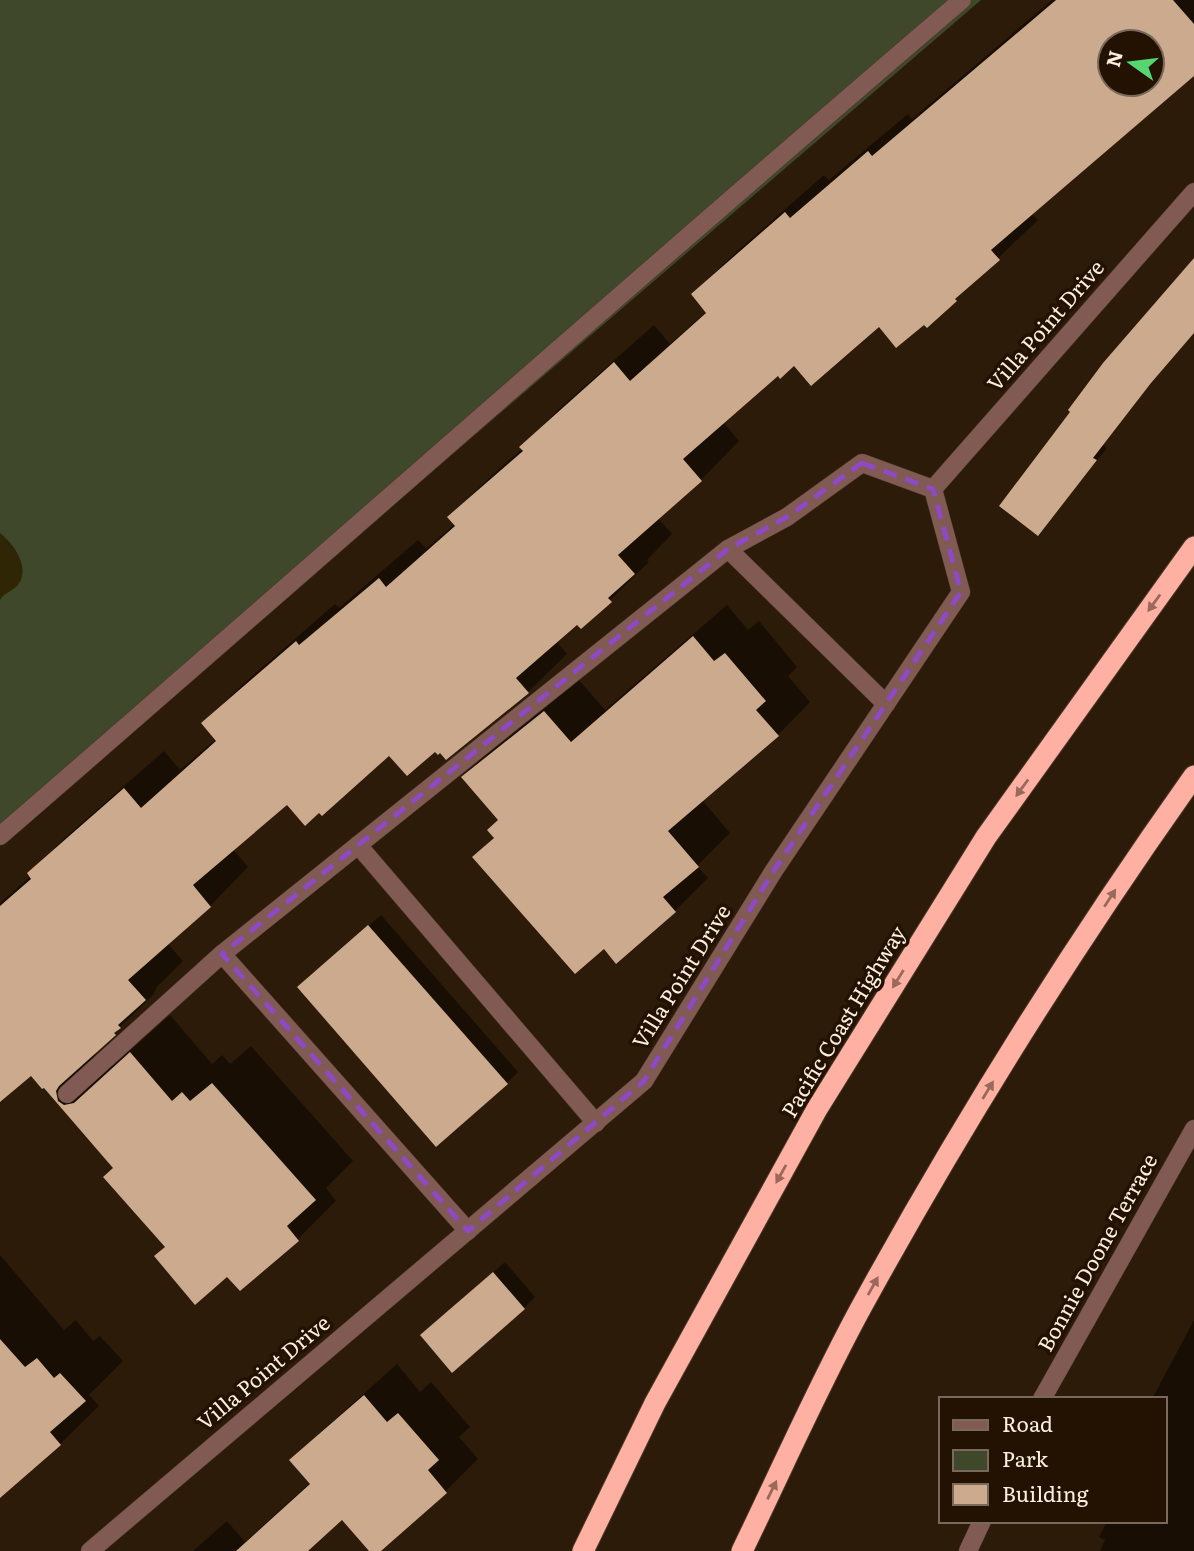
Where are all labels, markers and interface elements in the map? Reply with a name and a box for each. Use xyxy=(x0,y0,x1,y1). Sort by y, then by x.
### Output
north arrow xyxy=(1096,28,1166,98)
text: N xyxy=(1098,47,1129,70)
street label: Villa Point Drive xyxy=(978,252,1110,397)
one-way arrow xyxy=(1147,594,1161,612)
one-way arrow xyxy=(1015,779,1029,797)
one-way arrow xyxy=(1103,889,1117,907)
street label: Villa Point Drive xyxy=(623,897,737,1054)
street label: Pacific Coast Highway xyxy=(772,918,912,1123)
one-way arrow xyxy=(892,969,905,988)
one-way arrow xyxy=(981,1080,994,1099)
street label: Bonnie Doone Terrace xyxy=(1028,1147,1163,1356)
one-way arrow xyxy=(776,1164,787,1184)
one-way arrow xyxy=(867,1276,879,1296)
street label: Villa Point Drive xyxy=(189,1306,336,1436)
legend xyxy=(939,1397,1166,1523)
text: Road xyxy=(1002,1407,1053,1438)
text: Park xyxy=(1002,1442,1048,1473)
text: Building xyxy=(1002,1477,1089,1508)
one-way arrow xyxy=(766,1480,777,1500)

